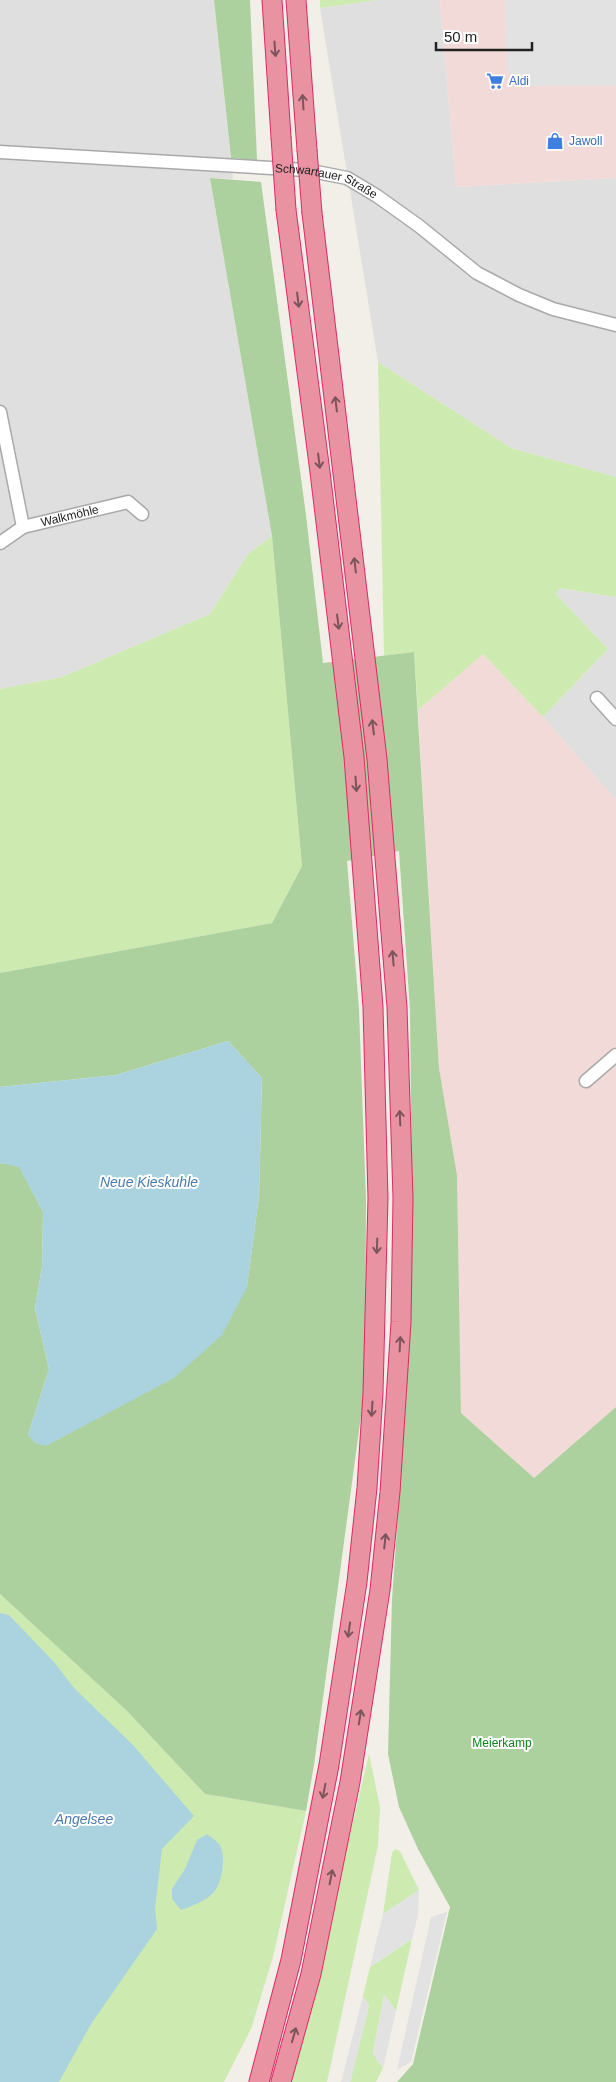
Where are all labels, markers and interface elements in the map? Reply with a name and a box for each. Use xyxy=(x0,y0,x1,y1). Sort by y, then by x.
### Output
scale bar xyxy=(436,20,532,52)
text: 50 m xyxy=(444,28,477,45)
one-way arrow xyxy=(270,40,279,56)
supermarket icon: Aldi xyxy=(485,71,505,91)
place label: Aldi xyxy=(509,74,529,88)
one-way arrow xyxy=(298,94,308,110)
shop icon: Jawoll xyxy=(545,131,565,151)
place label: Jawoll xyxy=(569,134,602,148)
street label: Schwartauer Straße xyxy=(275,161,380,202)
one-way arrow xyxy=(293,291,303,307)
one-way arrow xyxy=(330,396,340,412)
one-way arrow xyxy=(314,453,324,469)
street label: Walkmöhle xyxy=(39,502,100,530)
one-way arrow xyxy=(350,558,360,574)
one-way arrow xyxy=(333,614,343,630)
one-way arrow xyxy=(368,719,378,735)
one-way arrow xyxy=(351,776,361,792)
one-way arrow xyxy=(389,951,398,967)
one-way arrow xyxy=(396,1110,405,1126)
water label: Neue Kieskuhle xyxy=(100,1174,198,1190)
one-way arrow xyxy=(372,1238,382,1254)
one-way arrow xyxy=(395,1337,404,1353)
one-way arrow xyxy=(367,1400,376,1416)
one-way arrow xyxy=(380,1534,390,1550)
one-way arrow xyxy=(344,1622,354,1638)
one-way arrow xyxy=(355,1709,365,1725)
park label: Meierkamp xyxy=(472,1736,532,1750)
one-way arrow xyxy=(319,1782,329,1798)
water label: Angelsee xyxy=(54,1811,113,1827)
one-way arrow xyxy=(326,1869,336,1885)
one-way arrow xyxy=(290,2027,299,2043)

